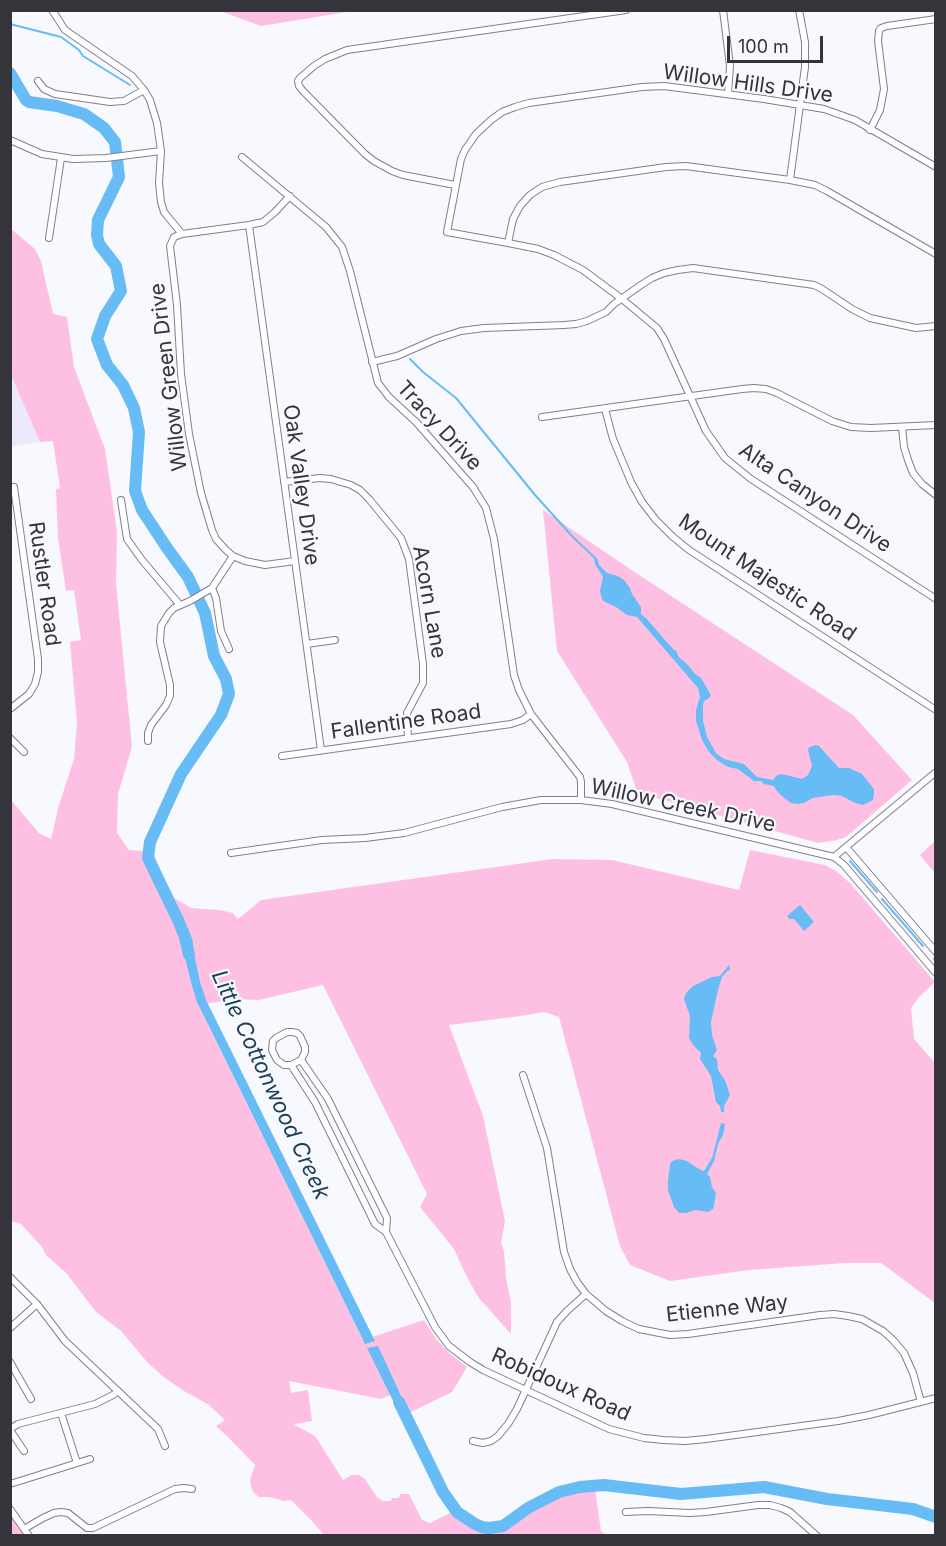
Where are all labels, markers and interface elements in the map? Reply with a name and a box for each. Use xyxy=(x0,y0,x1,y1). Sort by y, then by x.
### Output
scale bar xyxy=(730,24,826,62)
text: 100 m xyxy=(738,36,789,57)
street label: Willow Hills Drive xyxy=(661,60,835,108)
street label: Willow Green Drive xyxy=(145,281,193,473)
street label: Tracy Drive xyxy=(391,376,487,476)
street label: Oak Valley Drive xyxy=(277,403,325,567)
street label: Alta Canyon Drive xyxy=(734,438,896,558)
street label: Mount Majestic Road xyxy=(673,509,861,647)
street label: Rustler Road xyxy=(23,520,65,648)
street label: Acorn Lane xyxy=(407,544,451,660)
street label: Fallentine Road xyxy=(329,699,483,745)
street label: Willow Creek Drive xyxy=(588,774,778,838)
water label: Little Cottonwood Creek xyxy=(205,966,335,1204)
street label: Etienne Way xyxy=(665,1290,789,1328)
street label: Robidoux Road xyxy=(488,1343,634,1427)

